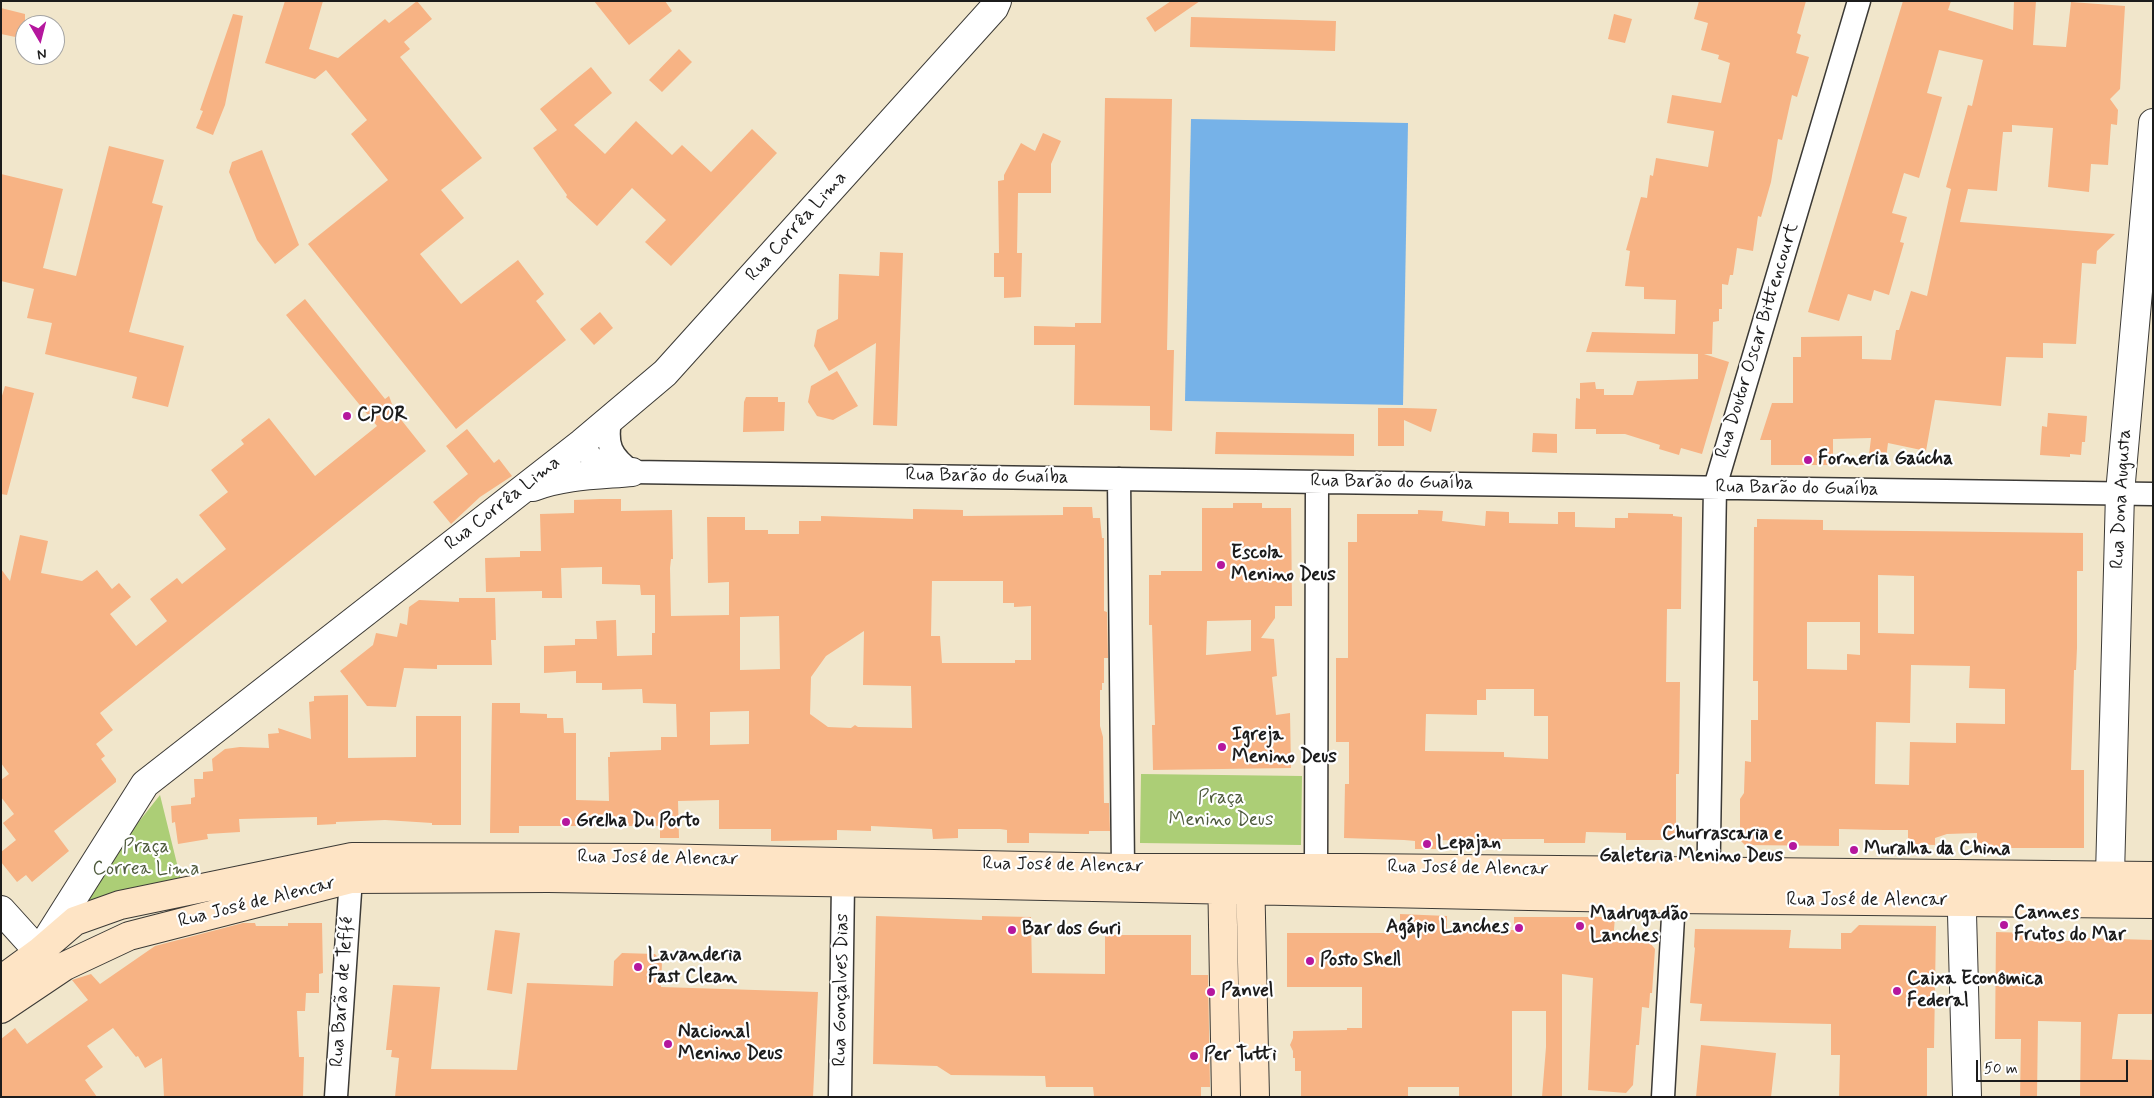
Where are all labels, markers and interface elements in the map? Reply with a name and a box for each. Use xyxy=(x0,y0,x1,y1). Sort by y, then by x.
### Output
north arrow xyxy=(15,15,65,65)
text: N xyxy=(36,44,48,63)
street label: Rua Corrêa Lima xyxy=(742,167,852,287)
street label: Rua Doutor Oscar Bittencourt xyxy=(1711,221,1805,461)
place label: CPOR xyxy=(357,405,407,427)
marker: CPOR xyxy=(341,410,353,422)
street label: Rua Dona Augusta xyxy=(2107,428,2137,570)
place label: Forneria Gaúcha xyxy=(1818,449,1953,471)
street label: Rua Corrêa Lima xyxy=(441,452,565,556)
marker: Forneria Gaúcha xyxy=(1802,454,1814,466)
street label: Rua Barão do Guaíba xyxy=(905,464,1069,490)
street label: Rua Barão do Guaíba xyxy=(1310,470,1474,496)
street label: Rua Barão do Guaíba xyxy=(1715,476,1879,502)
place label: Escola Menino Deus xyxy=(1231,543,1336,587)
marker: Escola Menino Deus xyxy=(1215,559,1227,571)
place label: Igreja Menino Deus xyxy=(1232,725,1337,769)
marker: Igreja Menino Deus xyxy=(1216,741,1228,753)
park label: Praça Menino Deus xyxy=(1169,788,1273,832)
place label: Grelha Du Porto xyxy=(576,811,700,833)
marker: Grelha Du Porto xyxy=(560,816,572,828)
place label: Churrascaria e Galeteria Menino Deus xyxy=(1599,824,1783,868)
place label: Lepajan xyxy=(1437,833,1501,855)
park label: Praça Correa Lima xyxy=(93,837,199,881)
marker: Lepajan xyxy=(1421,838,1433,850)
place label: Muralha da China xyxy=(1864,839,2010,861)
marker: Churrascaria e Galeteria Menino Deus xyxy=(1787,840,1799,852)
marker: Muralha da China xyxy=(1848,844,1860,856)
street label: Rua José de Alencar xyxy=(577,846,739,872)
street label: Rua José de Alencar xyxy=(982,853,1144,879)
street label: Rua José de Alencar xyxy=(1387,856,1549,882)
street label: Rua José de Alencar xyxy=(176,872,338,934)
street label: Rua José de Alencar xyxy=(1786,890,1948,912)
place label: Cannes Frutos do Mar xyxy=(2014,903,2126,947)
place label: Madrugadão Lanches xyxy=(1590,904,1688,948)
street label: Rua Gonçalves Dias xyxy=(829,913,855,1067)
street label: Rua Barão de Teffé xyxy=(326,916,360,1068)
place label: Agápio Lanches xyxy=(1386,917,1509,939)
place label: Bar dos Guri xyxy=(1022,919,1121,941)
marker: Cannes Frutos do Mar xyxy=(1998,919,2010,931)
marker: Madrugadão Lanches xyxy=(1574,920,1586,932)
marker: Agápio Lanches xyxy=(1513,922,1525,934)
marker: Bar dos Guri xyxy=(1006,924,1018,936)
place label: Lavanderia Fast Clean xyxy=(648,945,742,989)
place label: Posto Shell xyxy=(1320,950,1401,972)
marker: Posto Shell xyxy=(1304,955,1316,967)
marker: Lavanderia Fast Clean xyxy=(632,961,644,973)
place label: Caixa Econômica Federal xyxy=(1907,969,2043,1013)
place label: Panvel xyxy=(1221,981,1273,1003)
marker: Caixa Econômica Federal xyxy=(1891,985,1903,997)
marker: Panvel xyxy=(1205,986,1217,998)
place label: Nacional Menino Deus xyxy=(678,1022,783,1066)
marker: Nacional Menino Deus xyxy=(662,1038,674,1050)
place label: Per Tutti xyxy=(1204,1045,1277,1067)
marker: Per Tutti xyxy=(1188,1050,1200,1062)
scale bar xyxy=(1979,1050,2132,1082)
text: 50 m xyxy=(1984,1059,2018,1079)

